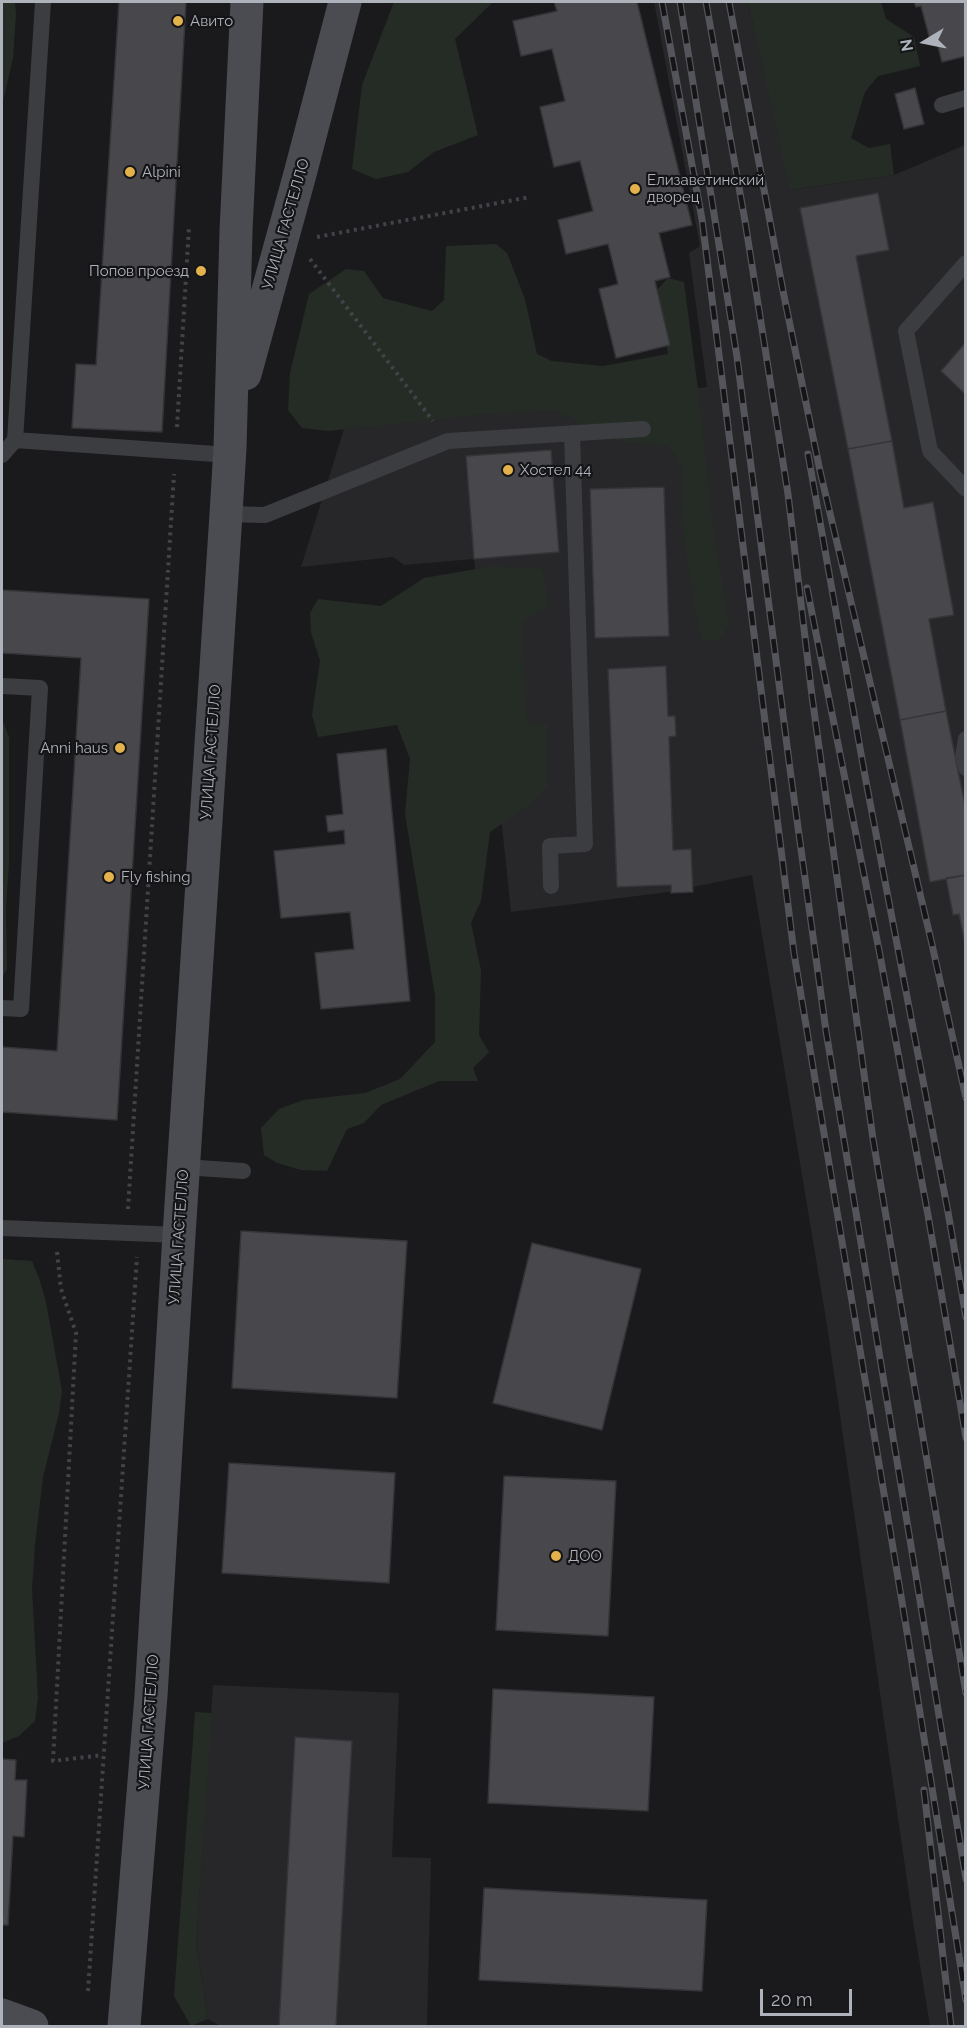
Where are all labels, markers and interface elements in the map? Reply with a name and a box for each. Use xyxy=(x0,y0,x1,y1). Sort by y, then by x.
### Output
place label: Авито xyxy=(190,12,233,30)
north arrow xyxy=(895,12,955,72)
marker: Авито xyxy=(171,14,185,28)
text: N xyxy=(896,38,917,53)
street label: УЛИЦА ГАСТЕЛЛО xyxy=(259,156,313,292)
place label: Alpini xyxy=(142,163,181,181)
marker: Alpini xyxy=(123,165,137,179)
place label: Елизаветинский дворец xyxy=(647,171,764,206)
marker: Елизаветинский дворец xyxy=(628,182,642,196)
place label: Попов проезд xyxy=(89,262,189,280)
marker: Попов проезд xyxy=(194,264,208,278)
place label: Хостел 44 xyxy=(520,461,591,479)
marker: Хостел 44 xyxy=(501,463,515,477)
street label: УЛИЦА ГАСТЕЛЛО xyxy=(197,684,225,820)
place label: Anni haus xyxy=(40,739,108,757)
marker: Anni haus xyxy=(113,741,127,755)
place label: Fly fishing xyxy=(121,868,190,886)
marker: Fly fishing xyxy=(102,870,116,884)
street label: УЛИЦА ГАСТЕЛЛО xyxy=(165,1169,193,1305)
place label: ДОО xyxy=(568,1547,602,1565)
marker: ДОО xyxy=(549,1549,563,1563)
street label: УЛИЦА ГАСТЕЛЛО xyxy=(135,1654,163,1790)
scale bar xyxy=(763,1977,854,2015)
text: 20 m xyxy=(771,1989,813,2010)

